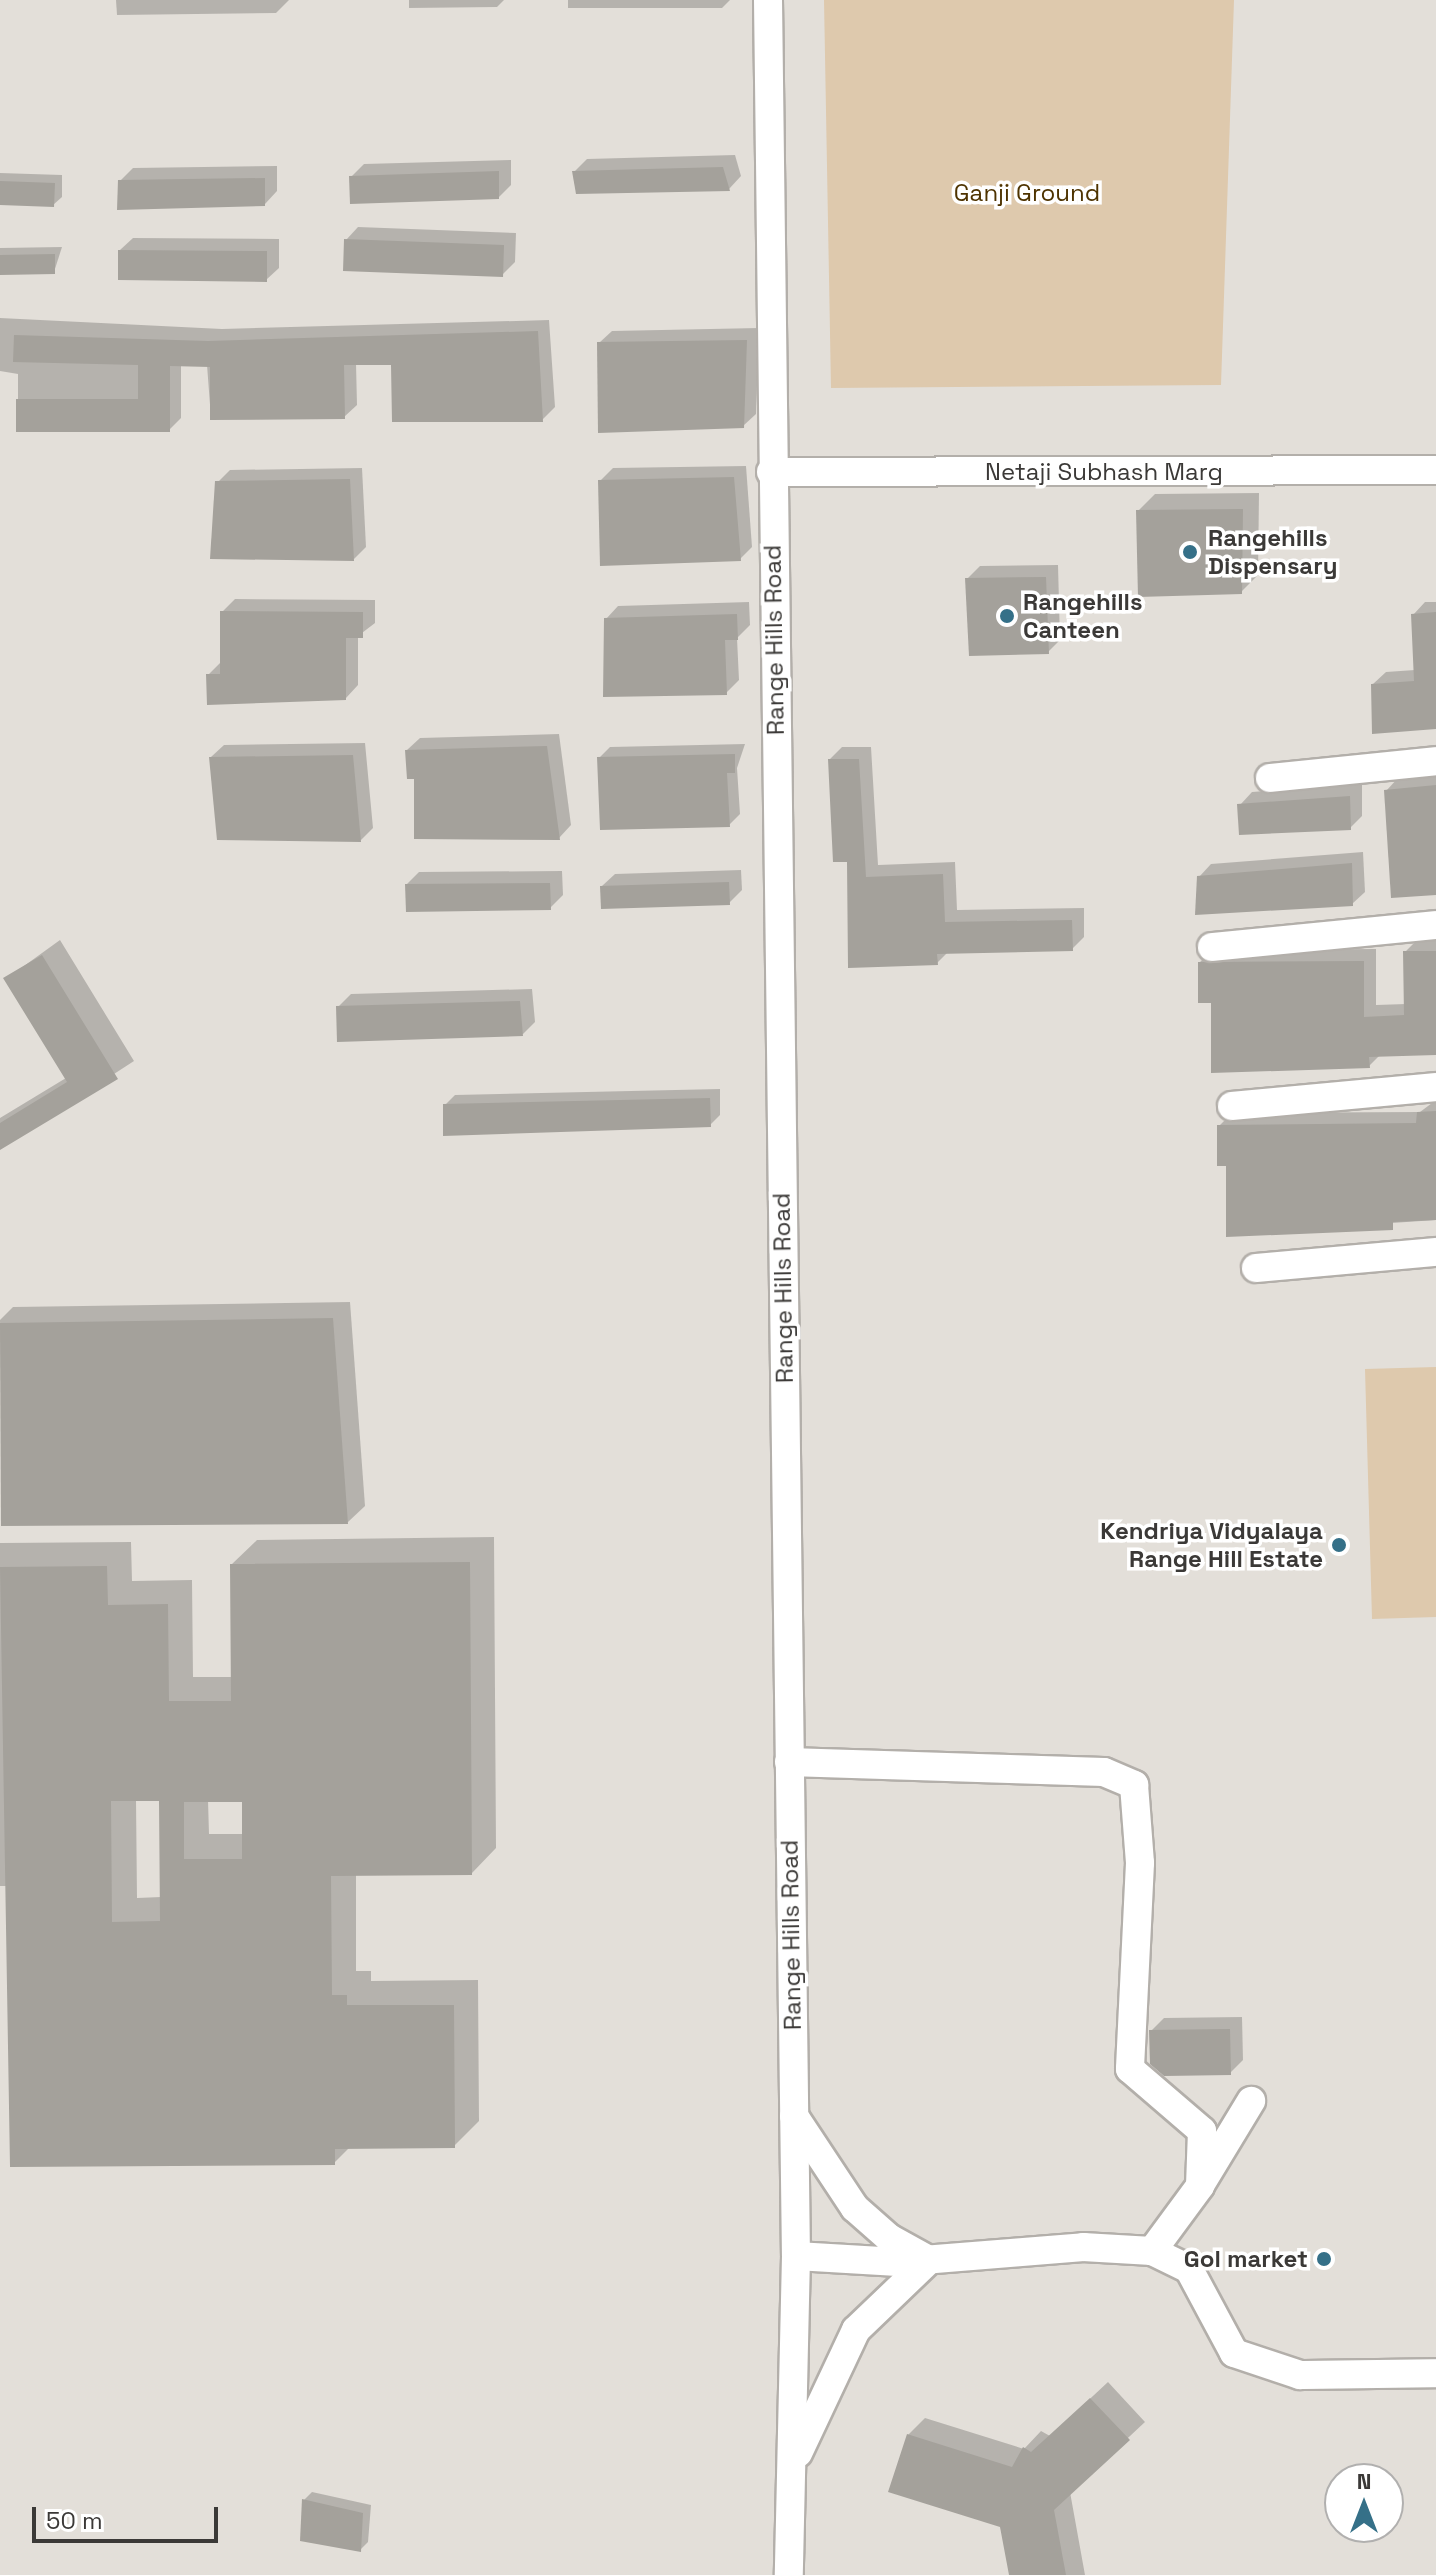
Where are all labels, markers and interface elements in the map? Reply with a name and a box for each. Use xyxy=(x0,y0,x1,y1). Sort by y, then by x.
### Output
park label: Ganji Ground xyxy=(954,179,1100,207)
street label: Netaji Subhash Marg xyxy=(985,458,1223,486)
place label: Rangehills Dispensary xyxy=(1208,524,1338,580)
marker: Rangehills Dispensary xyxy=(1179,541,1201,563)
street label: Range Hills Road xyxy=(758,544,790,736)
place label: Rangehills Canteen xyxy=(1023,588,1142,644)
marker: Rangehills Canteen xyxy=(998,607,1016,625)
street label: Range Hills Road xyxy=(767,1192,799,1384)
place label: Kendriya Vidyalaya Range Hill Estate xyxy=(1100,1517,1323,1573)
marker: Kendriya Vidyalaya Range Hill Estate xyxy=(1330,1536,1348,1554)
street label: Range Hills Road xyxy=(775,1839,807,2031)
place label: Gol market xyxy=(1184,2245,1308,2273)
marker: Gol market xyxy=(1315,2250,1333,2268)
north arrow xyxy=(1324,2463,1404,2543)
text: N xyxy=(1357,2467,1371,2495)
scale bar xyxy=(36,2491,222,2541)
text: 50 m xyxy=(46,2505,103,2536)

